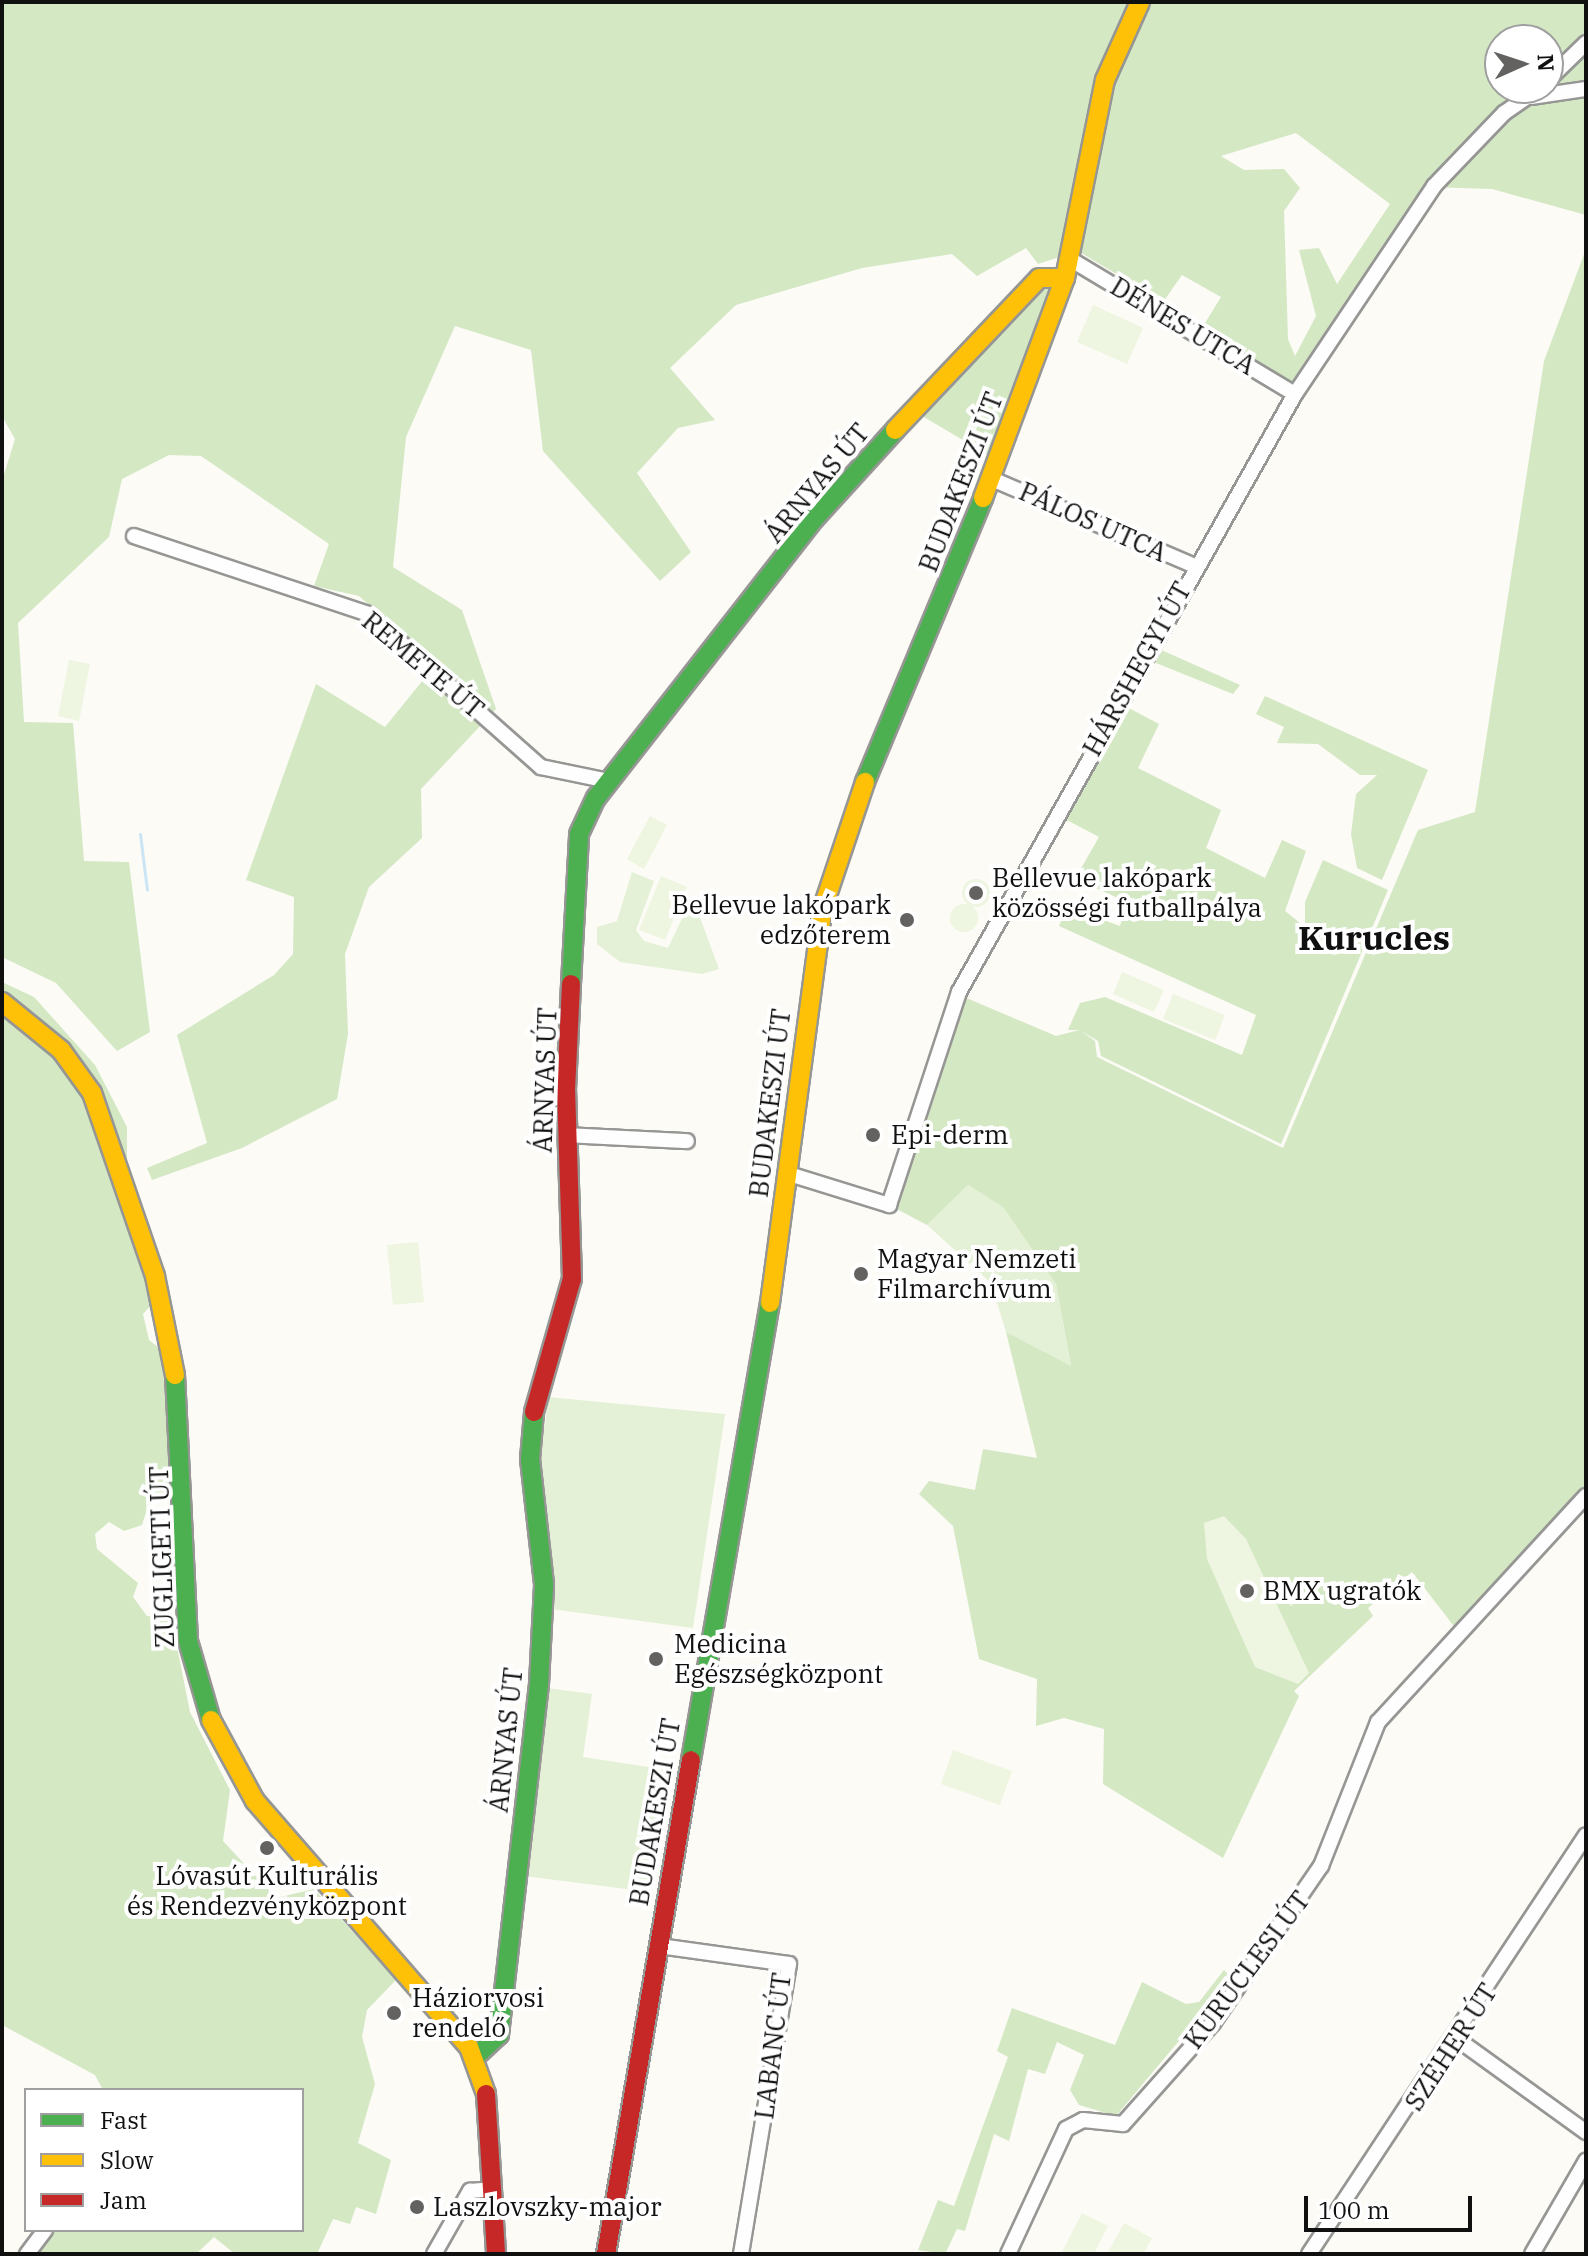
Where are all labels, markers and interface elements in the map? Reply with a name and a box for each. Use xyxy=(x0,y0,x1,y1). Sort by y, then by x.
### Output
north arrow xyxy=(1484,24,1564,104)
text: N xyxy=(1532,53,1561,72)
street label: DÉNES UTCA xyxy=(1105,271,1261,381)
street label: BUDAKESZI ÚT xyxy=(912,388,1010,576)
street label: ÁRNYAS ÚT xyxy=(758,417,876,549)
street label: PÁLOS UTCA xyxy=(1014,476,1172,568)
street label: HÁRSHEGYI ÚT xyxy=(1076,577,1198,761)
street label: REMETE ÚT xyxy=(356,605,490,725)
place label: Bellevue lakópark közösségi futballpálya xyxy=(992,862,1262,924)
marker: Bellevue lakópark közösségi futballpálya xyxy=(967,884,985,902)
place label: Bellevue lakópark edzőterem xyxy=(672,889,891,950)
marker: Bellevue lakópark edzőterem xyxy=(898,911,916,929)
district label: Kurucles xyxy=(1298,918,1450,958)
street label: ÁRNYAS ÚT xyxy=(527,1007,563,1153)
street label: BUDAKESZI ÚT xyxy=(743,1007,797,1199)
place label: Epi-derm xyxy=(891,1119,1009,1151)
marker: Epi-derm xyxy=(862,1124,884,1146)
place label: Magyar Nemzeti Filmarchívum xyxy=(877,1243,1076,1304)
marker: Magyar Nemzeti Filmarchívum xyxy=(852,1265,870,1283)
street label: ZUGLIGETI ÚT xyxy=(143,1465,181,1649)
place label: BMX ugratók xyxy=(1263,1575,1421,1607)
marker: BMX ugratók xyxy=(1238,1582,1256,1600)
place label: Medicina Egészségközpont xyxy=(674,1628,883,1690)
marker: Medicina Egészségközpont xyxy=(645,1648,667,1670)
street label: ÁRNYAS ÚT xyxy=(483,1666,529,1814)
street label: BUDAKESZI ÚT xyxy=(623,1716,687,1908)
marker: Lóvasút Kulturális és Rendezvényközpont xyxy=(258,1839,276,1857)
place label: Lóvasút Kulturális és Rendezvényközpont xyxy=(127,1860,407,1922)
street label: KURUCLESI ÚT xyxy=(1178,1885,1316,2055)
street label: LABANC ÚT xyxy=(749,1971,797,2121)
street label: SZÉHER ÚT xyxy=(1398,1978,1504,2116)
place label: Háziorvosi rendelő xyxy=(412,1982,544,2044)
marker: Háziorvosi rendelő xyxy=(383,2002,405,2024)
legend xyxy=(24,2088,304,2232)
text: Fast xyxy=(100,2104,147,2136)
text: Slow xyxy=(100,2144,153,2176)
scale bar xyxy=(1308,2180,1476,2230)
text: Jam xyxy=(100,2184,147,2216)
place label: Laszlovszky-major xyxy=(433,2191,662,2223)
text: 100 m xyxy=(1318,2194,1390,2226)
marker: Laszlovszky-major xyxy=(408,2198,426,2216)

